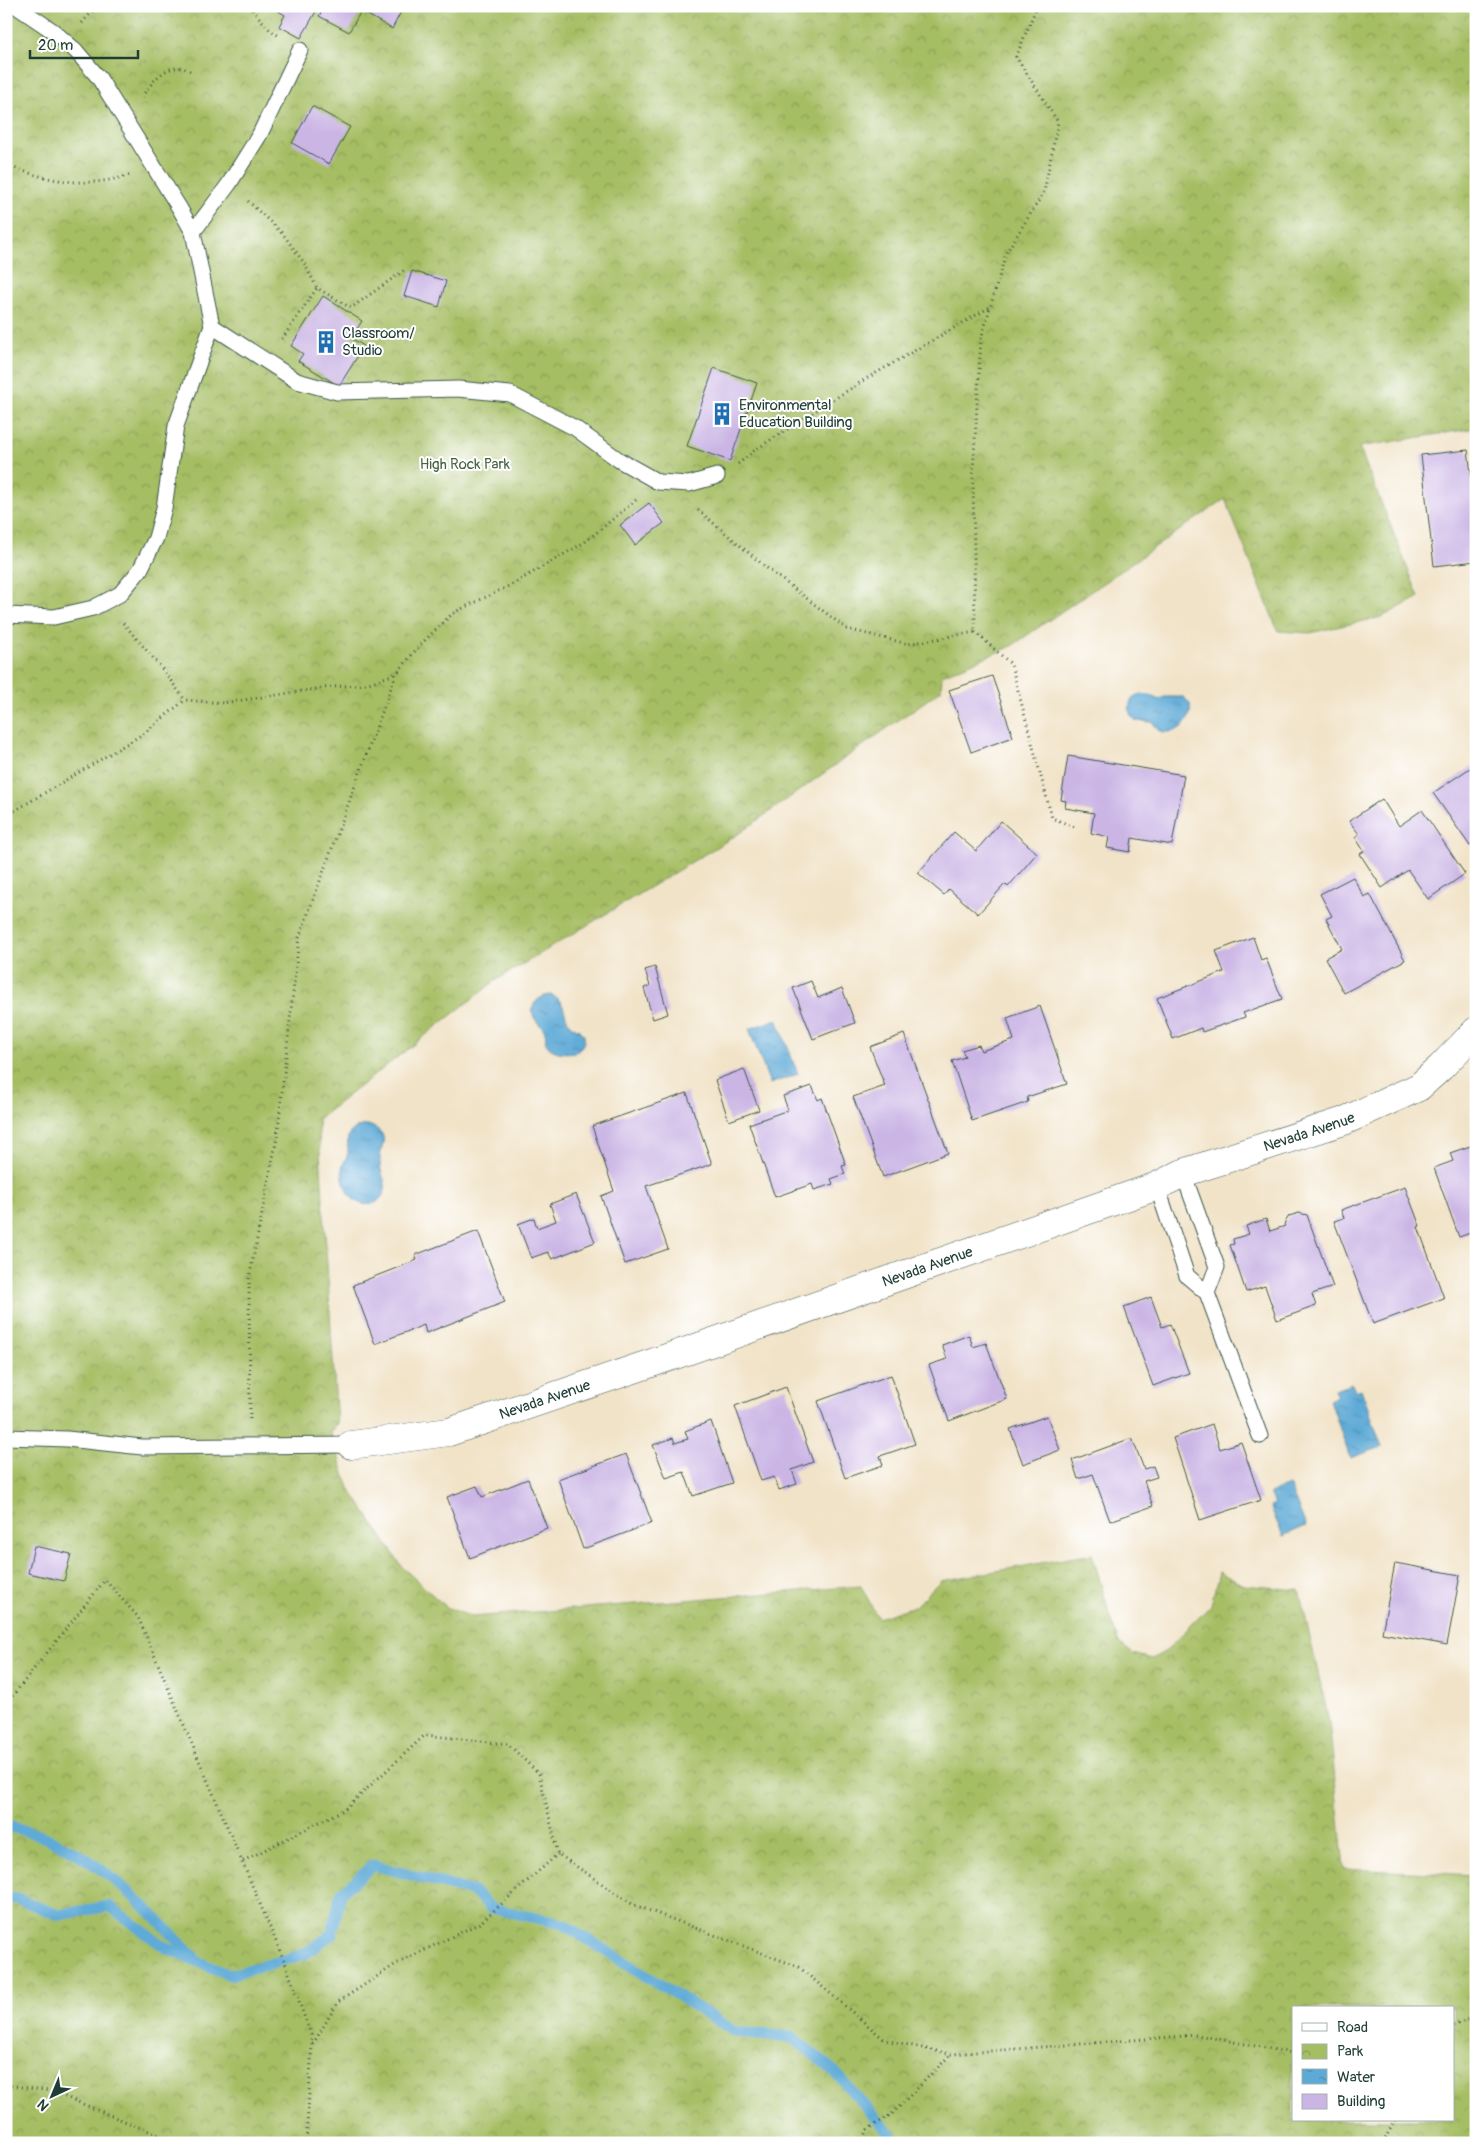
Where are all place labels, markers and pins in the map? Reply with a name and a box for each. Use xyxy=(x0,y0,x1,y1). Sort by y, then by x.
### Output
place label: Classroom/ Studio xyxy=(342,324,415,360)
building icon: Classroom/ Studio xyxy=(313,329,339,355)
place label: Environmental Education Building xyxy=(739,396,852,432)
building icon: Environmental Education Building xyxy=(709,401,735,427)

